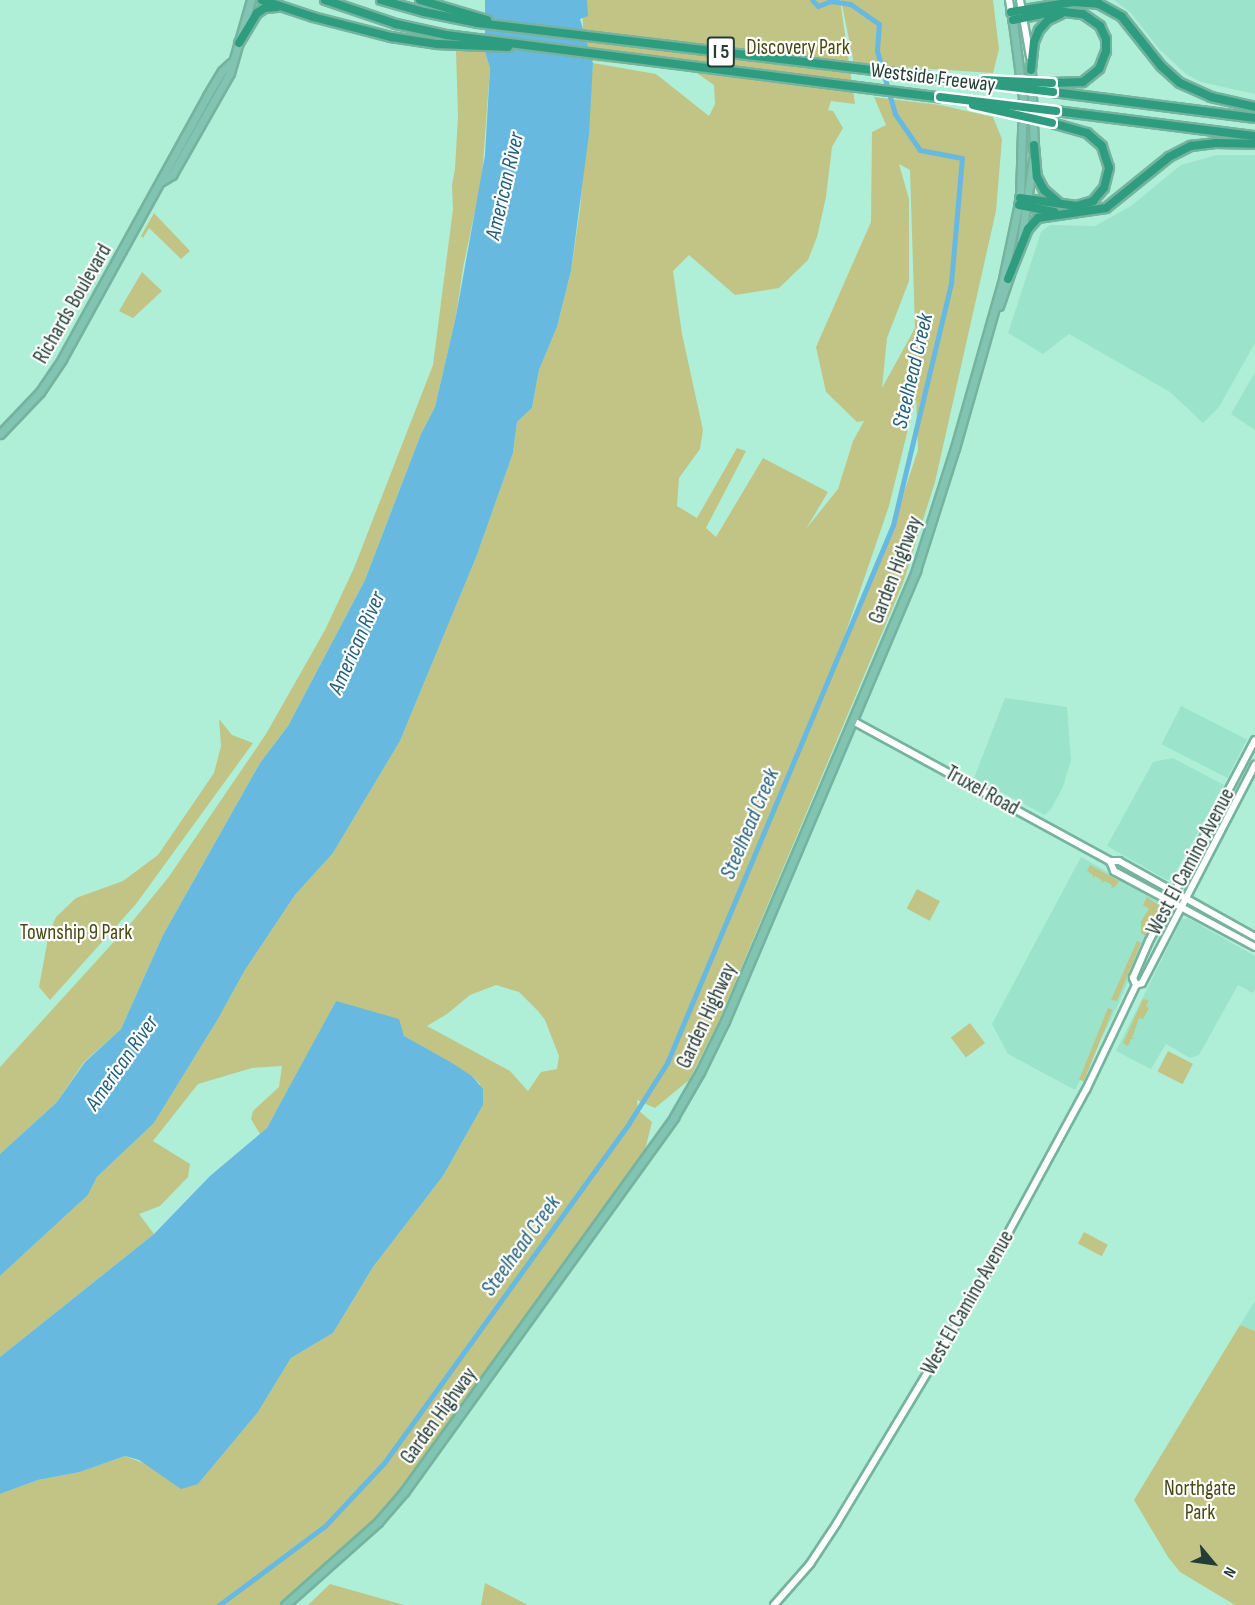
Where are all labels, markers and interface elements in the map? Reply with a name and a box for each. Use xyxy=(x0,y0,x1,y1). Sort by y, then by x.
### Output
road number: I 5 xyxy=(706,35,736,69)
park label: Discovery Park xyxy=(746,35,850,61)
street label: Westside Freeway xyxy=(869,58,997,98)
water label: American River xyxy=(480,130,530,242)
street label: Richards Boulevard xyxy=(29,240,117,368)
water label: Steelhead Creek xyxy=(887,311,939,431)
street label: Garden Highway xyxy=(864,513,928,627)
water label: American River xyxy=(323,588,391,698)
street label: Truxel Road xyxy=(941,761,1023,821)
water label: Steelhead Creek xyxy=(715,765,785,883)
street label: West El Camino Avenue xyxy=(1142,784,1240,940)
park label: Township 9 Park xyxy=(20,920,132,946)
street label: Garden Highway xyxy=(672,959,742,1073)
water label: American River xyxy=(80,1011,164,1115)
water label: Steelhead Creek xyxy=(476,1191,566,1301)
street label: West El Camino Avenue xyxy=(916,1226,1020,1380)
street label: Garden Highway xyxy=(396,1363,482,1469)
park label: Northgate Park xyxy=(1164,1476,1236,1526)
north arrow xyxy=(1183,1533,1243,1593)
text: N xyxy=(1219,1564,1240,1580)

